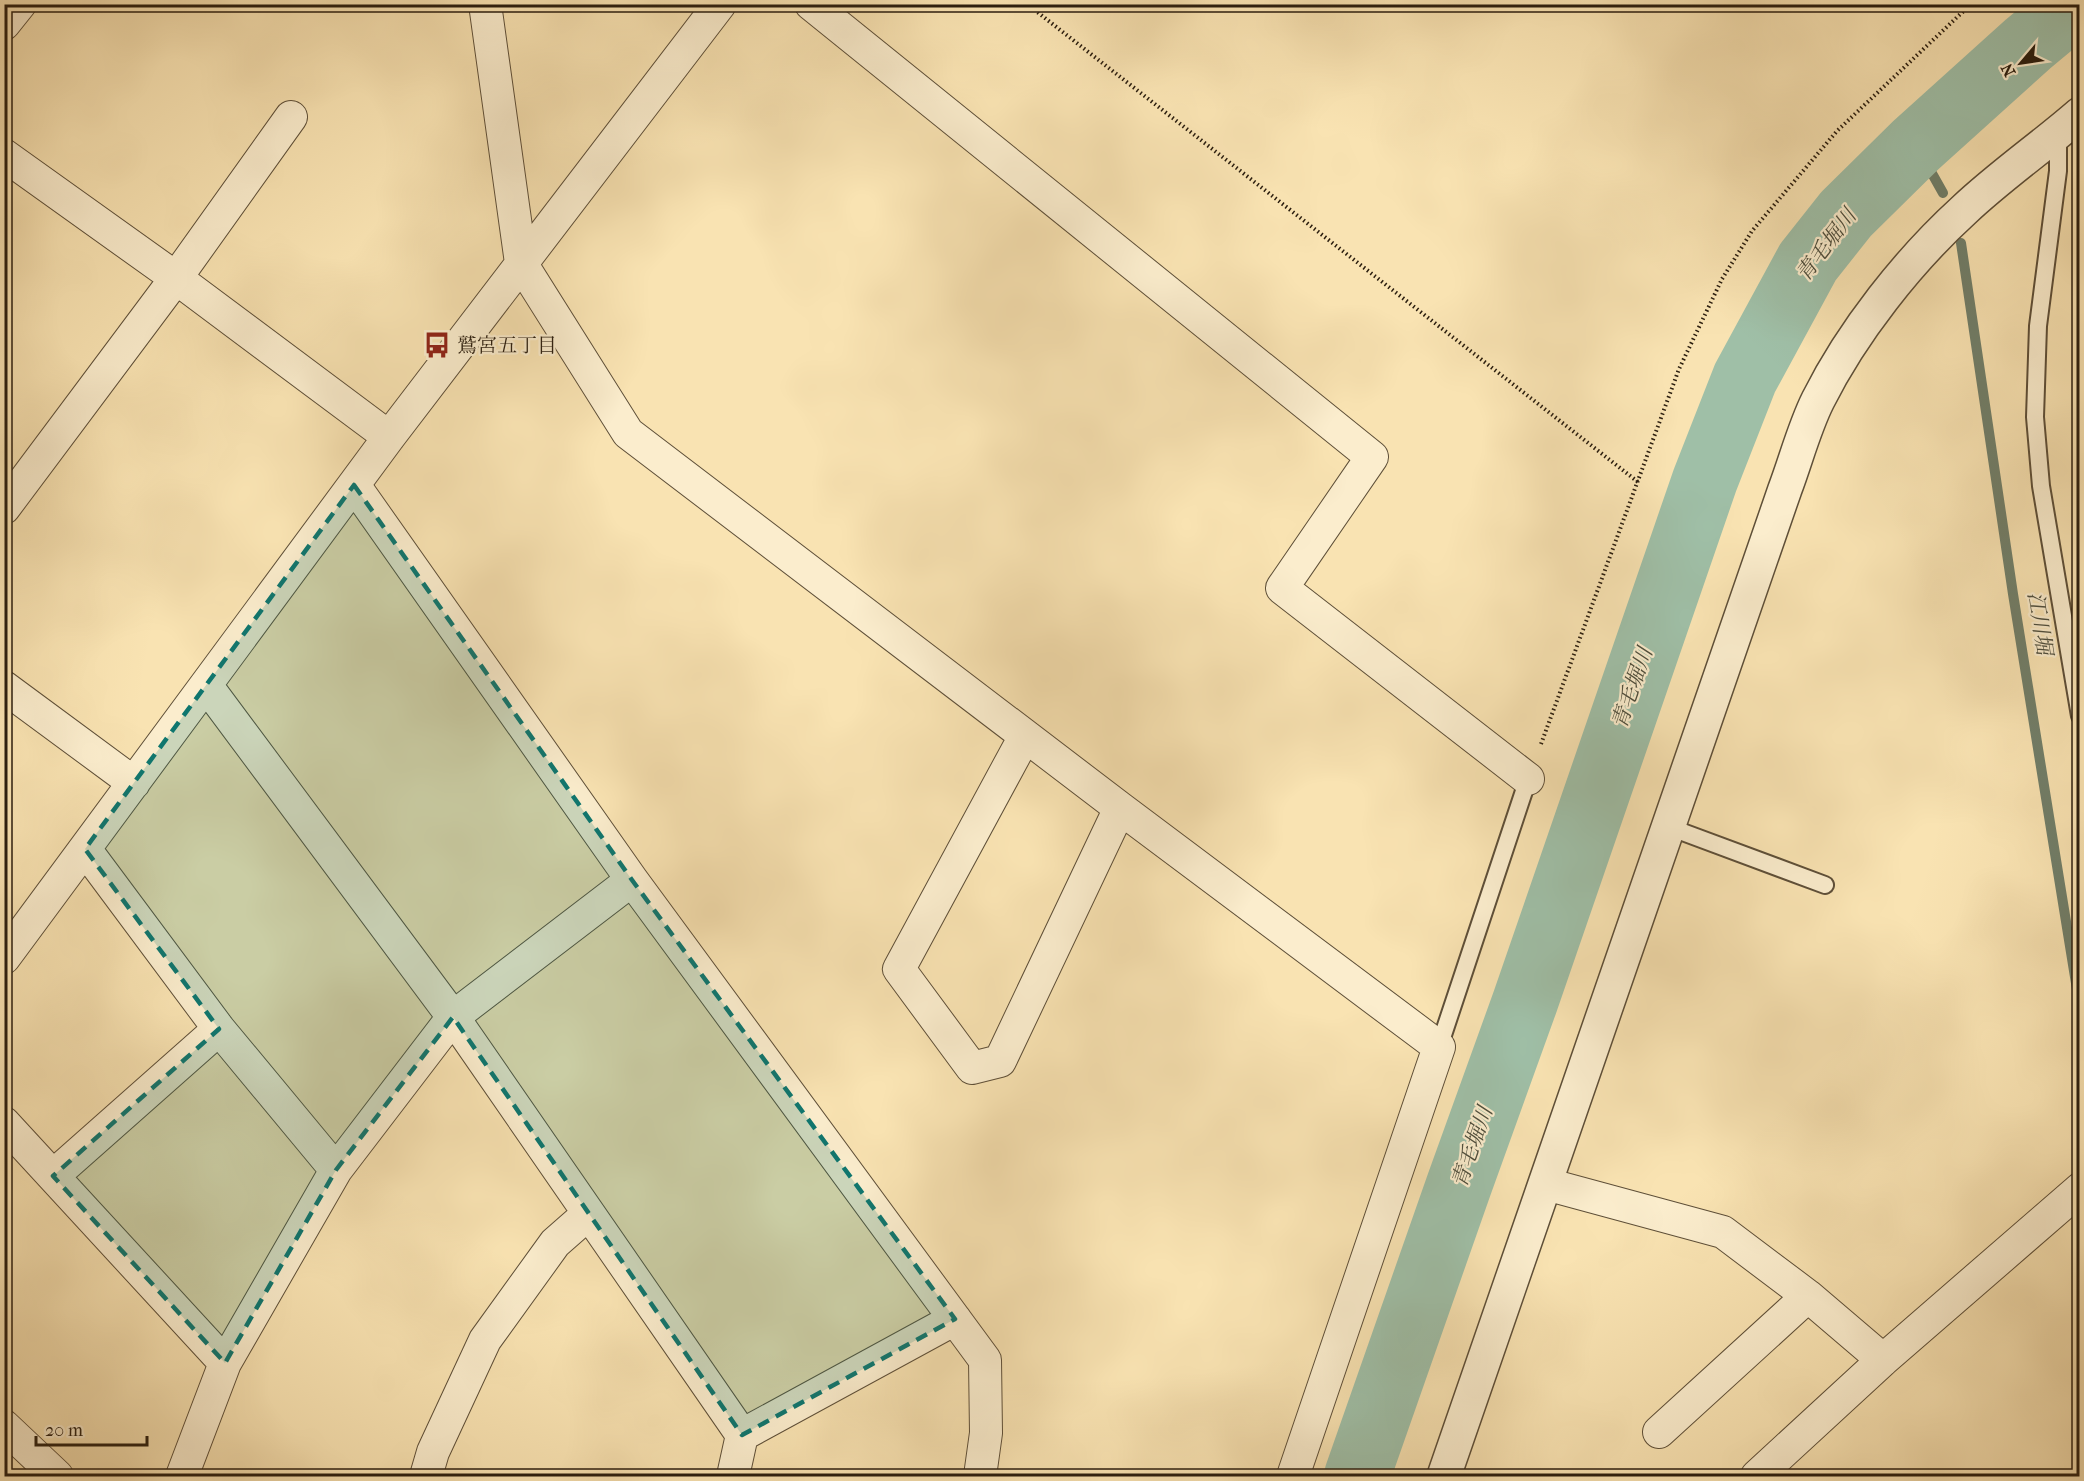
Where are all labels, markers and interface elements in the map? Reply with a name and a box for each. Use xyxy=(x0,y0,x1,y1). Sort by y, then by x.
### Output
north arrow xyxy=(1991,33,2051,93)
text: N xyxy=(1997,59,2020,80)
water label: 青毛堀川 xyxy=(1791,203,1862,286)
bus stop icon: 鷲宮五丁目 xyxy=(422,330,452,360)
place label: 鷲宮五丁目 xyxy=(457,334,557,357)
water label: 江川堀 xyxy=(2023,590,2057,659)
water label: 青毛堀川 xyxy=(1607,642,1658,732)
water label: 青毛堀川 xyxy=(1447,1101,1498,1191)
scale bar xyxy=(36,1409,147,1447)
text: 20 m xyxy=(45,1420,83,1441)

